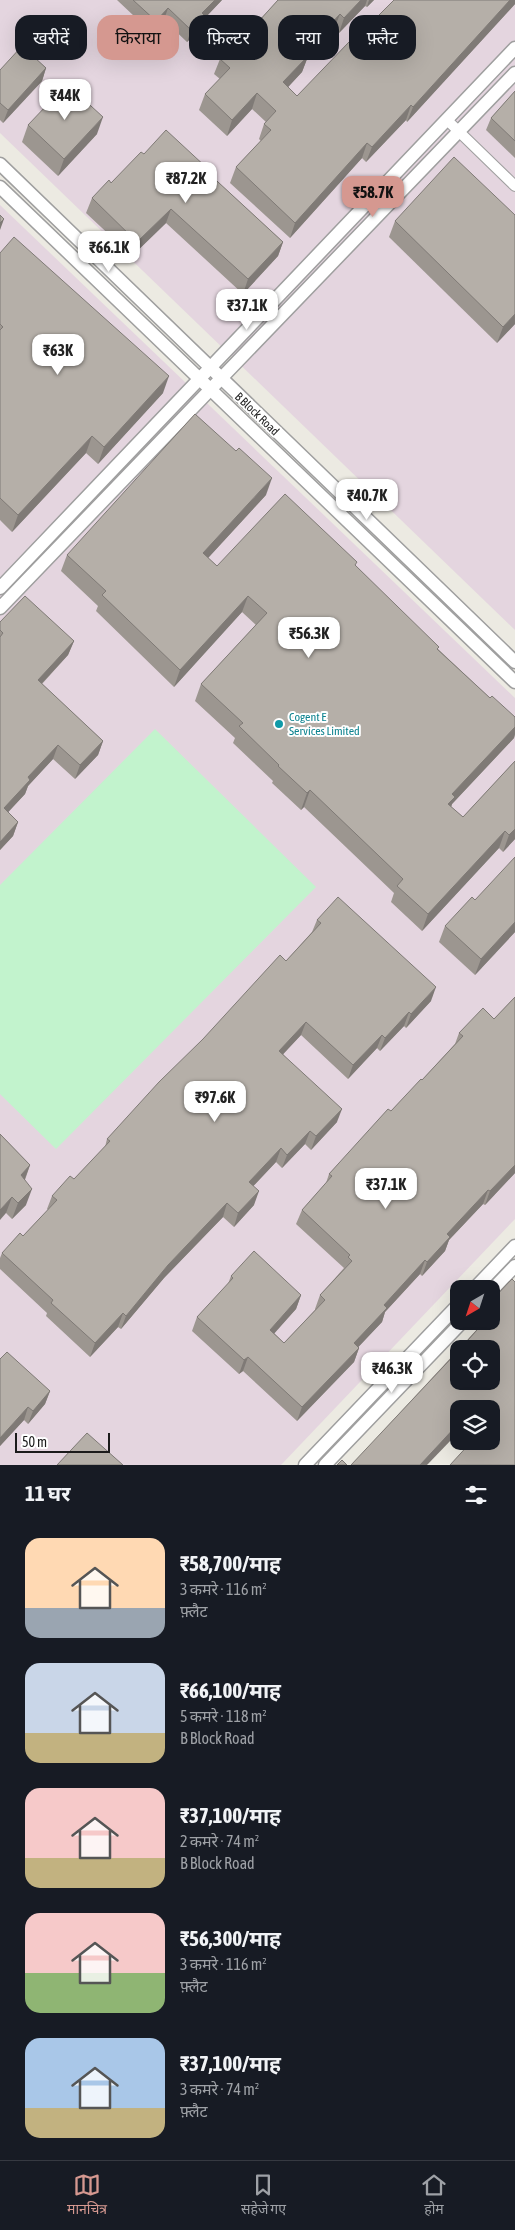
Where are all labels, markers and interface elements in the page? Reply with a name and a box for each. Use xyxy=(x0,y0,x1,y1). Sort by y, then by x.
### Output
chip: खरीदें xyxy=(15,15,87,60)
chip: किराया xyxy=(97,15,179,60)
chip: फ़िल्टर xyxy=(189,15,268,60)
chip: नया xyxy=(278,15,339,60)
chip: फ़्लैट xyxy=(349,15,416,60)
pin: ₹44K xyxy=(35,78,95,121)
text: ₹44K xyxy=(50,86,80,104)
pin: ₹87.2K xyxy=(145,162,227,204)
text: ₹87.2K xyxy=(166,169,206,187)
pin: ₹58.7K xyxy=(332,176,414,218)
text: ₹58.7K xyxy=(353,183,393,201)
pin: ₹66.1K xyxy=(68,230,150,273)
text: ₹66.1K xyxy=(89,238,129,256)
pin: ₹37.1K xyxy=(206,288,288,331)
text: ₹37.1K xyxy=(227,296,267,314)
pin: ₹63K xyxy=(28,334,88,376)
text: ₹63K xyxy=(43,341,73,359)
street label: B Block Road xyxy=(232,390,282,438)
pin: ₹40.7K xyxy=(326,478,408,521)
text: ₹40.7K xyxy=(347,486,387,504)
pin: ₹56.3K xyxy=(268,616,350,659)
text: ₹56.3K xyxy=(289,624,329,642)
place label: Cogent E Services Limited xyxy=(289,710,360,738)
marker: Cogent E Services Limited xyxy=(273,718,285,730)
pin: ₹97.6K xyxy=(174,1080,256,1123)
text: ₹97.6K xyxy=(195,1088,235,1106)
pin: ₹37.1K xyxy=(345,1168,427,1210)
text: ₹37.1K xyxy=(366,1175,406,1193)
north arrow xyxy=(450,1280,500,1330)
map controls xyxy=(450,1280,500,1450)
button: locate xyxy=(450,1340,500,1390)
pin: ₹46.3K xyxy=(351,1352,433,1394)
text: ₹46.3K xyxy=(372,1359,412,1377)
button: layers xyxy=(450,1400,500,1450)
scale bar xyxy=(15,1430,110,1453)
text: 50 m xyxy=(22,1434,47,1450)
text: 11 घर xyxy=(25,1481,71,1505)
icon: filters xyxy=(462,1481,490,1509)
text: ₹58,700/माह xyxy=(180,1551,281,1575)
icon: home xyxy=(65,1558,125,1618)
text: 3 कमरे · 116 m² xyxy=(180,1580,267,1598)
text: फ़्लैट xyxy=(180,1602,208,1620)
text: ₹66,100/माह xyxy=(180,1678,281,1702)
icon: home xyxy=(65,1683,125,1743)
text: 5 कमरे · 118 m² xyxy=(180,1707,267,1725)
text: B Block Road xyxy=(180,1729,255,1747)
text: ₹37,100/माह xyxy=(180,1803,281,1827)
icon: home xyxy=(65,1808,125,1868)
text: 2 कमरे · 74 m² xyxy=(180,1832,259,1850)
text: B Block Road xyxy=(180,1854,255,1872)
text: ₹56,300/माह xyxy=(180,1926,281,1950)
icon: home xyxy=(65,1933,125,1993)
text: 3 कमरे · 116 m² xyxy=(180,1955,267,1973)
text: फ़्लैट xyxy=(180,1977,208,1995)
text: ₹37,100/माह xyxy=(180,2051,281,2075)
icon: home xyxy=(65,2058,125,2118)
text: 3 कमरे · 74 m² xyxy=(180,2080,259,2098)
text: फ़्लैट xyxy=(180,2102,208,2120)
tab: मानचित्र xyxy=(67,2171,107,2220)
tab: सहेजे गए xyxy=(241,2171,286,2220)
tab: होम xyxy=(420,2171,448,2220)

